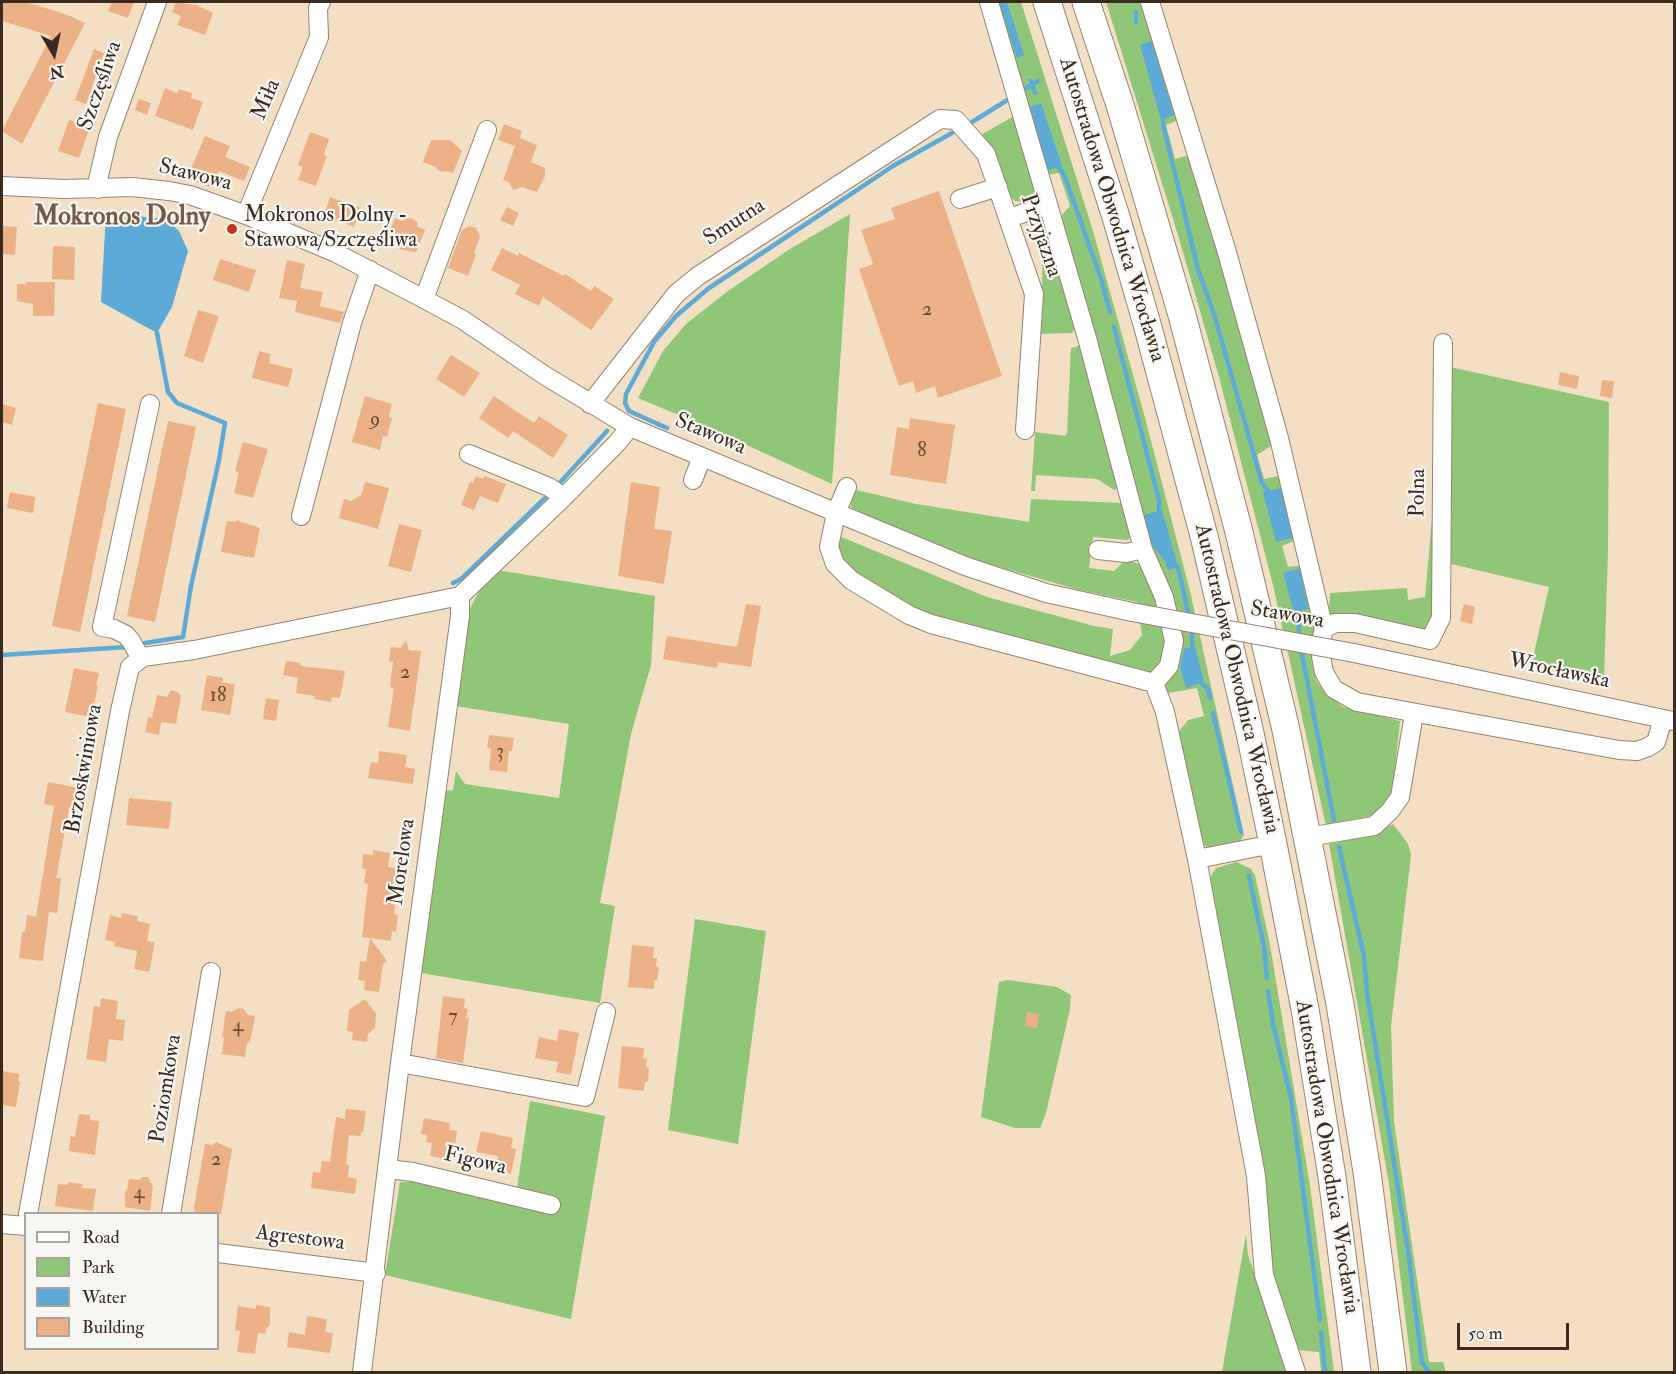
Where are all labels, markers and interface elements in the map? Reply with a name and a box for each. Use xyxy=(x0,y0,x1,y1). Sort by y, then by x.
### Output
north arrow xyxy=(24,24,84,84)
street label: Szczęśliwa xyxy=(73,38,129,134)
street label: Autostradowa Obwodnica Wrocławia xyxy=(1052,54,1170,366)
text: N xyxy=(48,61,65,83)
street label: Miła xyxy=(247,76,287,124)
street label: Stawowa xyxy=(156,154,234,198)
street label: Przyjazna xyxy=(1013,191,1067,281)
street label: Smutna xyxy=(699,193,771,253)
district label: Mokronos Dolny xyxy=(34,202,210,234)
place label: Mokronos Dolny - Stawowa/Szczęśliwa xyxy=(244,203,417,254)
marker: Mokronos Dolny - Stawowa/Szczęśliwa xyxy=(225,222,239,236)
house number: 2 xyxy=(922,299,932,323)
street label: Stawowa xyxy=(670,408,750,462)
house number: 9 xyxy=(370,409,380,433)
house number: 8 xyxy=(917,440,927,464)
street label: Polna xyxy=(1405,468,1433,518)
street label: Autostradowa Obwodnica Wrocławia xyxy=(1187,521,1285,837)
street label: Stawowa xyxy=(1248,597,1326,635)
street label: Wrocławska xyxy=(1506,648,1612,696)
house number: 2 xyxy=(400,662,410,686)
house number: 18 xyxy=(210,685,226,709)
street label: Brzoskwiniowa xyxy=(61,702,109,836)
house number: 3 xyxy=(496,741,504,765)
street label: Morelowa xyxy=(384,817,422,907)
street label: Autostradowa Obwodnica Wrocławia xyxy=(1288,998,1364,1316)
house number: 7 xyxy=(448,1006,458,1030)
house number: 4 xyxy=(233,1015,243,1039)
street label: Poziomkowa xyxy=(145,1033,189,1145)
street label: Figowa xyxy=(441,1142,509,1182)
house number: 2 xyxy=(211,1149,221,1173)
house number: 4 xyxy=(134,1182,144,1206)
legend xyxy=(24,1212,219,1350)
street label: Agrestowa xyxy=(254,1220,346,1258)
text: Road xyxy=(82,1226,120,1249)
text: Park xyxy=(82,1256,115,1279)
text: Water xyxy=(82,1286,126,1309)
scale bar xyxy=(1460,1311,1572,1349)
text: Building xyxy=(82,1316,144,1339)
text: 50 m xyxy=(1468,1322,1503,1345)

